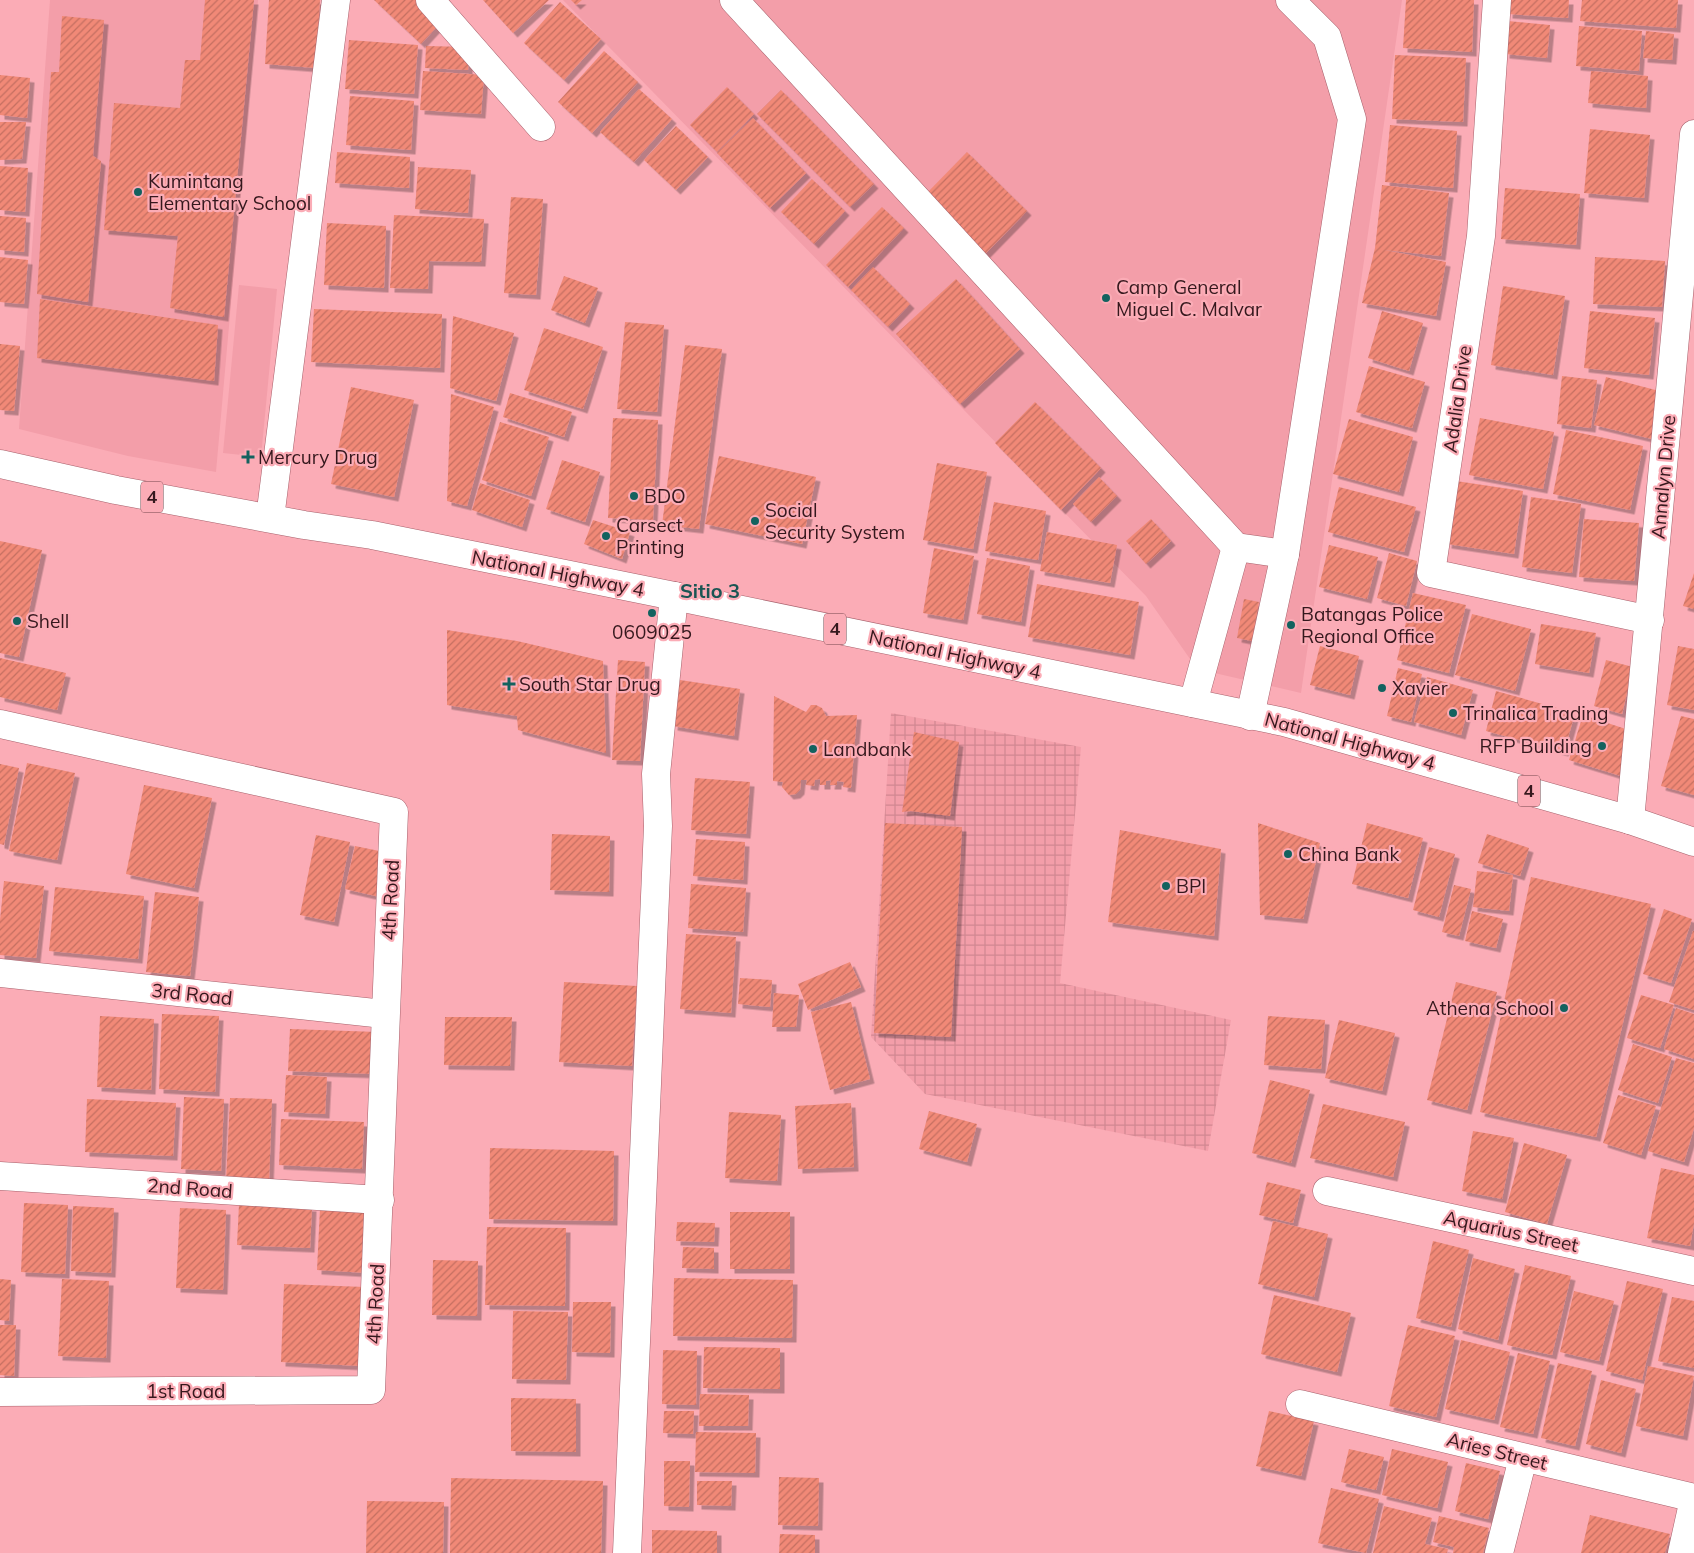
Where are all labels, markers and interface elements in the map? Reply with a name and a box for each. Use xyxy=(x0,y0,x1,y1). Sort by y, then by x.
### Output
place label: Kumintang Elementary School xyxy=(148,169,311,215)
marker: Kumintang Elementary School xyxy=(132,186,144,198)
place label: Camp General Miguel C. Malvar xyxy=(1116,275,1262,321)
marker: Camp General Miguel C. Malvar xyxy=(1100,292,1112,304)
street label: Adalia Drive xyxy=(1438,344,1476,454)
street label: Annalyn Drive xyxy=(1646,414,1680,540)
place label: Mercury Drug xyxy=(258,445,378,469)
marker: Mercury Drug xyxy=(242,451,254,463)
road number: 4 xyxy=(141,482,163,512)
place label: BDO xyxy=(644,484,686,508)
marker: BDO xyxy=(628,490,640,502)
place label: Social Security System xyxy=(765,498,905,544)
place label: Carsect Printing xyxy=(616,513,685,559)
marker: Social Security System xyxy=(749,515,761,527)
marker: Carsect Printing xyxy=(600,530,612,542)
street label: National Highway 4 xyxy=(470,544,646,602)
district label: Sitio 3 xyxy=(680,578,740,603)
place label: Batangas Police Regional Office xyxy=(1301,602,1443,648)
marker: 0609025 xyxy=(646,607,658,619)
place label: Shell xyxy=(27,609,69,633)
road number: 4 xyxy=(824,614,846,644)
marker: Shell xyxy=(11,615,23,627)
marker: Batangas Police Regional Office xyxy=(1285,619,1297,631)
place label: 0609025 xyxy=(612,620,692,644)
street label: National Highway 4 xyxy=(867,624,1043,684)
place label: South Star Drug xyxy=(519,672,661,696)
place label: Xavier xyxy=(1392,676,1448,700)
marker: South Star Drug xyxy=(503,678,515,690)
marker: Xavier xyxy=(1376,682,1388,694)
place label: Trinalica Trading xyxy=(1463,701,1608,725)
street label: National Highway 4 xyxy=(1262,707,1438,775)
marker: Trinalica Trading xyxy=(1447,707,1459,719)
place label: RFP Building xyxy=(1479,734,1592,758)
place label: Landbank xyxy=(823,737,911,761)
marker: RFP Building xyxy=(1596,740,1608,752)
marker: Landbank xyxy=(807,743,819,755)
road number: 4 xyxy=(1518,776,1540,806)
place label: China Bank xyxy=(1298,842,1400,866)
marker: China Bank xyxy=(1282,848,1294,860)
street label: 4th Road xyxy=(376,859,404,941)
place label: BPI xyxy=(1176,874,1206,898)
marker: BPI xyxy=(1160,880,1172,892)
street label: 3rd Road xyxy=(150,978,234,1010)
place label: Athena School xyxy=(1426,996,1554,1020)
marker: Athena School xyxy=(1558,1002,1570,1014)
street label: 2nd Road xyxy=(147,1173,233,1203)
street label: Aquarius Street xyxy=(1442,1205,1581,1257)
street label: 4th Road xyxy=(361,1263,389,1345)
street label: 1st Road xyxy=(147,1379,225,1403)
street label: Aries Street xyxy=(1444,1427,1550,1475)

